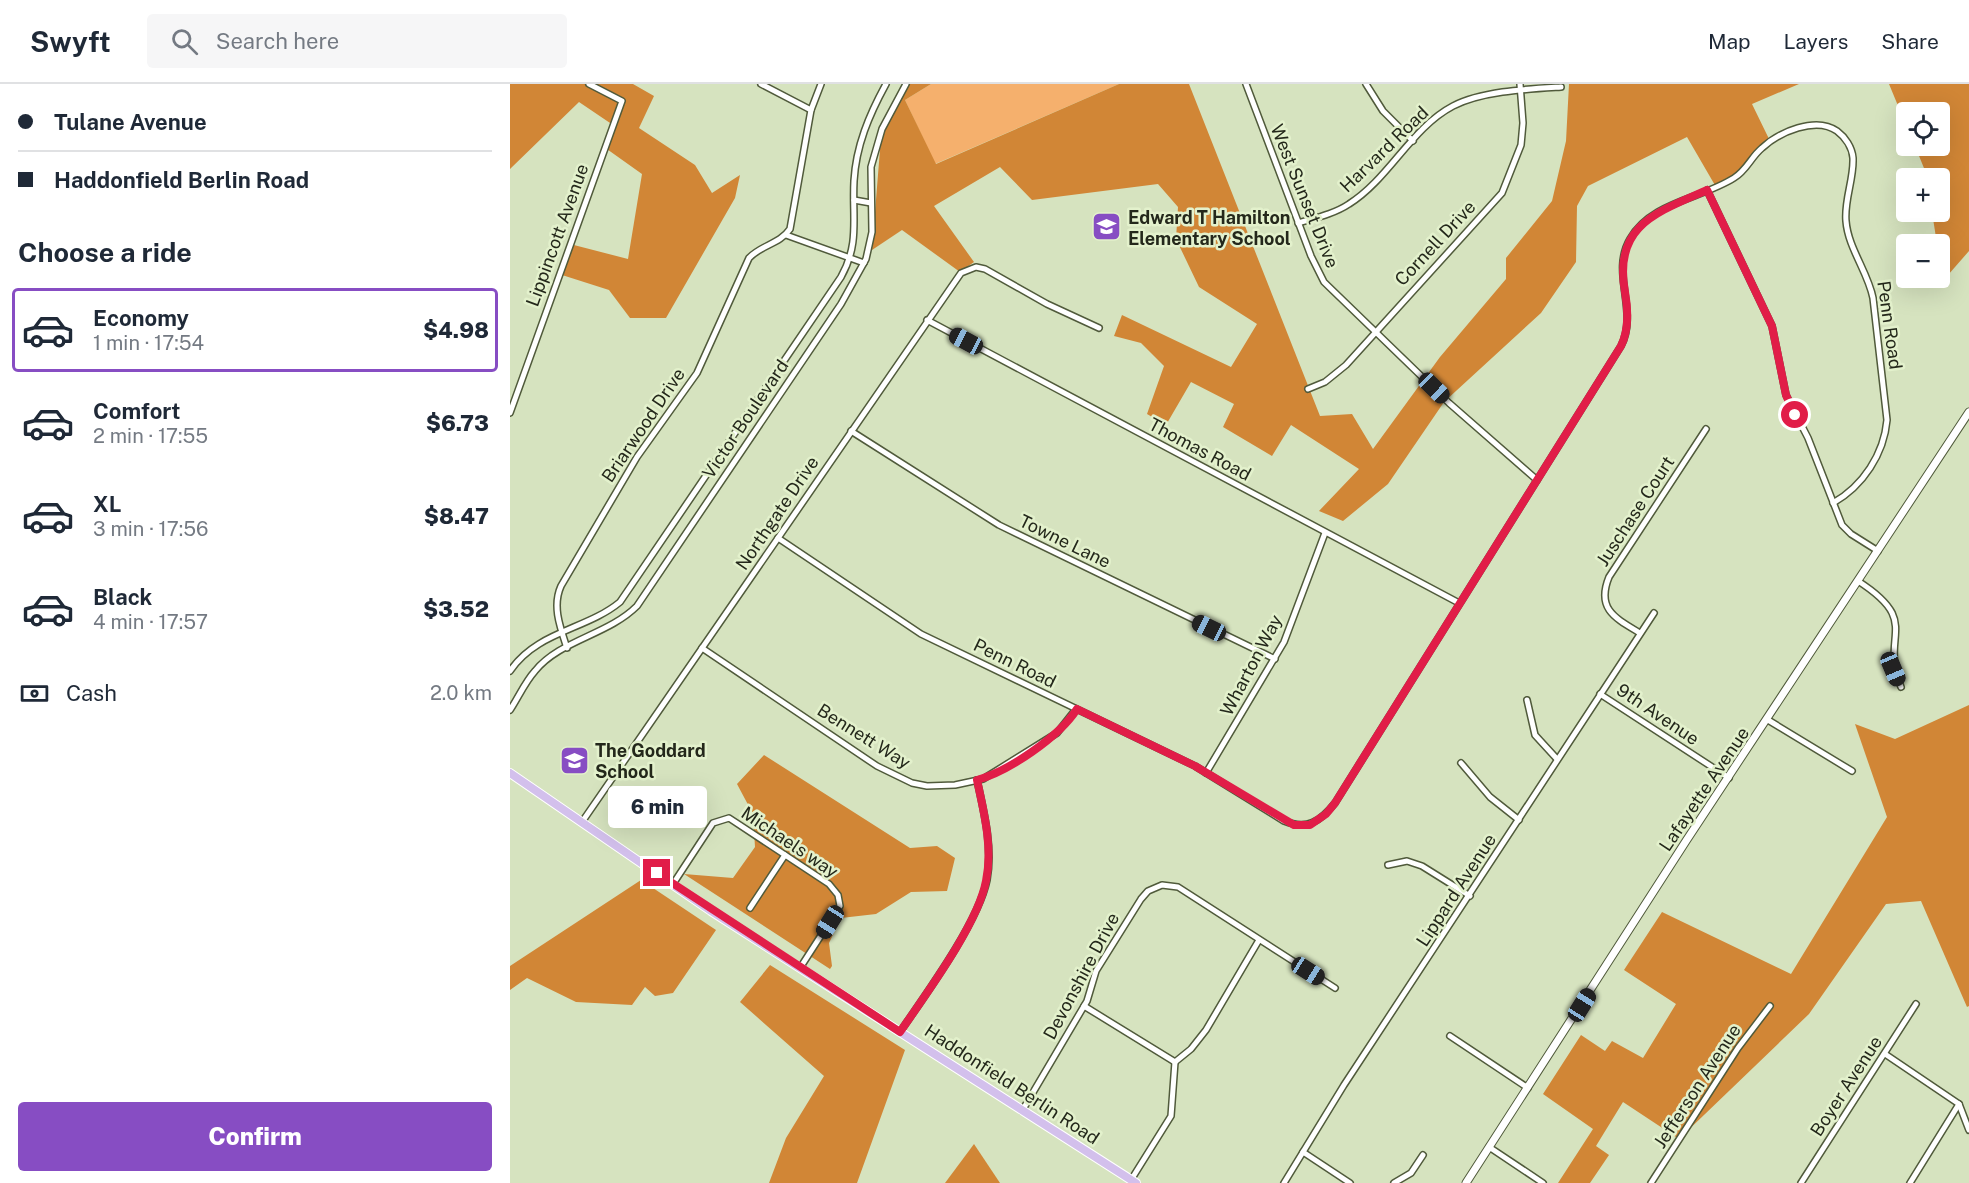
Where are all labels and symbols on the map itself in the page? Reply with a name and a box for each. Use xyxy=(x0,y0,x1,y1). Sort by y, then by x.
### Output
street label: Harvard Road xyxy=(1336,102,1432,196)
street label: West Sunset Drive xyxy=(1267,121,1343,271)
street label: Lippincott Avenue xyxy=(521,161,593,309)
street label: Cornell Drive xyxy=(1390,196,1480,290)
place label: Edward T Hamilton Elementary School xyxy=(1128,207,1291,249)
school or university icon: Edward T Hamilton Elementary School xyxy=(1091,211,1123,243)
street label: Penn Road xyxy=(1873,279,1907,371)
car xyxy=(946,325,986,357)
street label: Victor Boulevard xyxy=(698,356,792,482)
street label: Briarwood Drive xyxy=(597,364,689,486)
car xyxy=(1415,369,1453,407)
route start xyxy=(1781,401,1808,428)
street label: Thomas Road xyxy=(1145,413,1255,485)
street label: Northgate Drive xyxy=(731,452,823,574)
street label: Juschase Court xyxy=(1592,452,1678,570)
street label: Towne Lane xyxy=(1016,510,1114,572)
street label: Wharton Way xyxy=(1216,611,1287,719)
car xyxy=(1189,612,1229,644)
street label: Penn Road xyxy=(970,634,1060,692)
car xyxy=(1878,649,1908,689)
street label: 9th Avenue xyxy=(1613,679,1703,749)
street label: Bennett Way xyxy=(814,699,915,773)
street label: Lafayette Avenue xyxy=(1655,723,1753,855)
place label: The Goddard School xyxy=(595,740,706,782)
school or university icon: The Goddard School xyxy=(558,744,590,776)
callout: 6 min xyxy=(608,786,706,828)
street label: Michaels way xyxy=(738,802,843,882)
street label: Lippard Avenue xyxy=(1412,830,1500,950)
route end xyxy=(643,859,670,886)
car xyxy=(813,902,847,942)
street label: Devonshire Drive xyxy=(1039,909,1123,1043)
car xyxy=(1288,954,1328,988)
car xyxy=(1565,985,1599,1025)
street label: Haddonfield Berlin Road xyxy=(921,1020,1103,1148)
street label: Jefferson Avenue xyxy=(1649,1020,1745,1152)
street label: Boyer Avenue xyxy=(1806,1032,1886,1140)

